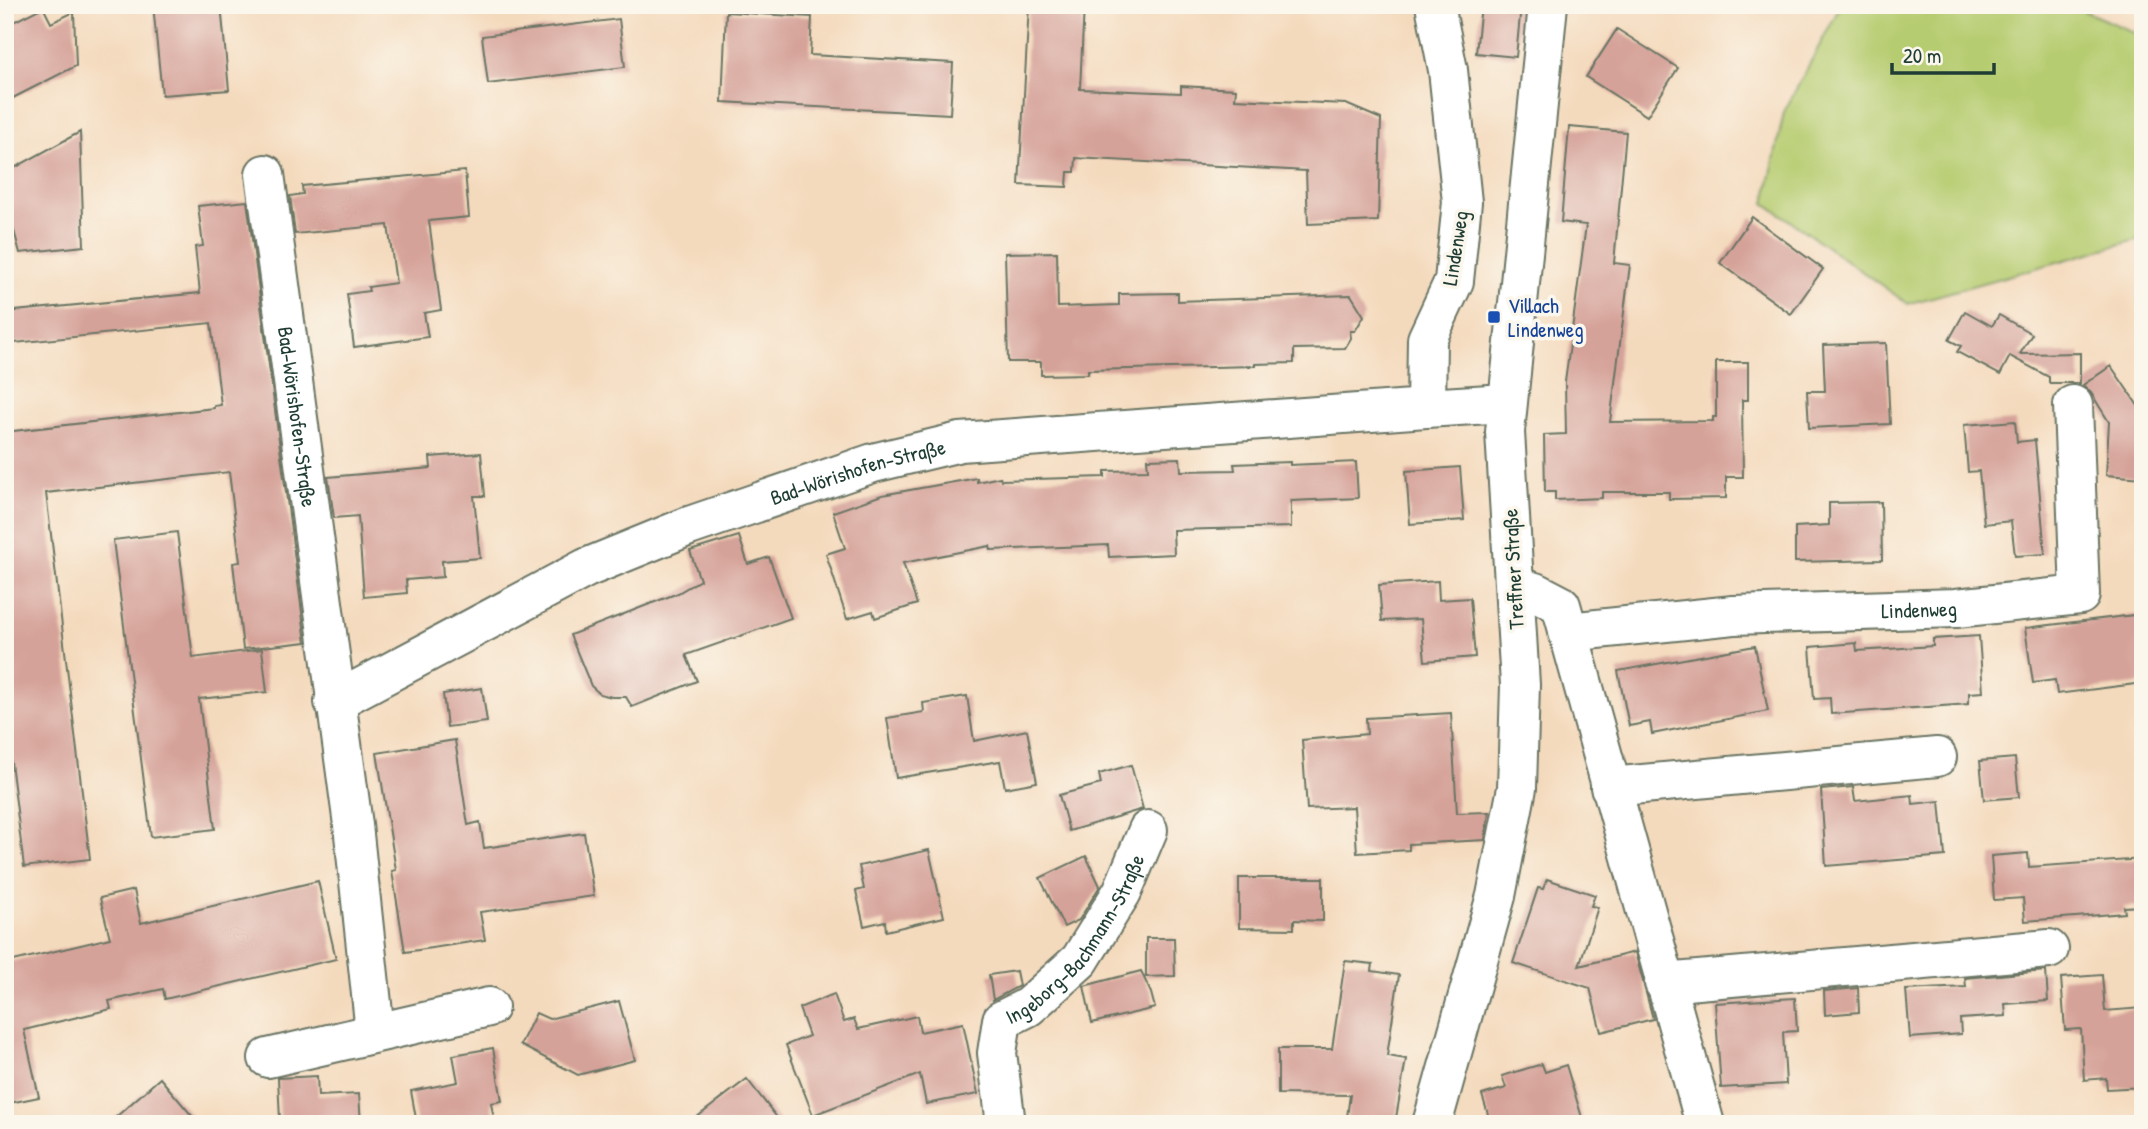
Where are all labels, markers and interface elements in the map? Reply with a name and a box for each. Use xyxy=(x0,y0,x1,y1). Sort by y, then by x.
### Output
scale bar xyxy=(1892,32,1994,76)
text: 20 m xyxy=(1903,41,1941,70)
street label: Lindenweg xyxy=(1435,208,1475,288)
place label: Villach Lindenweg xyxy=(1508,291,1583,344)
marker: Villach Lindenweg xyxy=(1486,309,1502,325)
street label: Bad-Wörishofen-Straße xyxy=(271,325,324,509)
street label: Bad-Wörishofen-Straße xyxy=(766,432,948,512)
street label: Treffner Straße xyxy=(1495,508,1531,630)
street label: Lindenweg xyxy=(1881,593,1957,625)
street label: Ingeborg-Bachmann-Straße xyxy=(1000,850,1151,1031)

